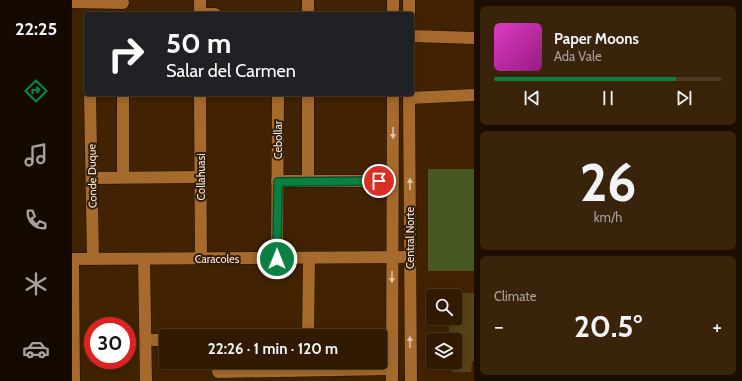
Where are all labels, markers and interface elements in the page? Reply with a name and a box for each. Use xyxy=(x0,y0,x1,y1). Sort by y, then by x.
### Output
text: 22:25 xyxy=(15,18,57,40)
text: 50 m xyxy=(166,26,231,60)
icon: right xyxy=(100,28,152,80)
text: Paper Moons xyxy=(554,30,639,48)
text: Ada Vale xyxy=(554,48,602,64)
text: Salar del Carmen xyxy=(166,60,296,82)
icon: directions xyxy=(22,77,50,105)
icon: previous xyxy=(521,87,543,109)
icon: pause xyxy=(597,87,619,109)
icon: next xyxy=(673,87,695,109)
street label: Cebollar xyxy=(271,120,285,159)
one-way arrow xyxy=(390,127,396,140)
icon: music xyxy=(22,141,50,169)
street label: Conde Duque xyxy=(84,143,100,208)
text: 26 xyxy=(580,151,636,214)
street label: Collahuasi xyxy=(194,153,208,201)
pin xyxy=(362,164,396,198)
icon: arrive xyxy=(368,170,390,192)
one-way arrow xyxy=(407,177,413,190)
icon: phone xyxy=(22,206,50,234)
street label: Central Norte xyxy=(403,207,417,269)
text: km/h xyxy=(594,209,622,225)
position arrow xyxy=(256,238,298,280)
street label: Caracoles xyxy=(195,252,240,266)
icon: climate xyxy=(22,270,50,298)
one-way arrow xyxy=(389,271,395,284)
text: Climate xyxy=(494,288,536,304)
map controls xyxy=(426,289,462,369)
button: search xyxy=(426,289,462,325)
text: 20.5° xyxy=(574,308,642,345)
text: − xyxy=(494,313,504,340)
text: + xyxy=(712,313,722,340)
speed limit sign: 30 xyxy=(84,317,136,369)
button: layers xyxy=(426,333,462,369)
icon: car xyxy=(22,335,50,363)
one-way arrow xyxy=(407,335,413,348)
text: 22:26 · 1 min · 120 m xyxy=(208,340,338,358)

